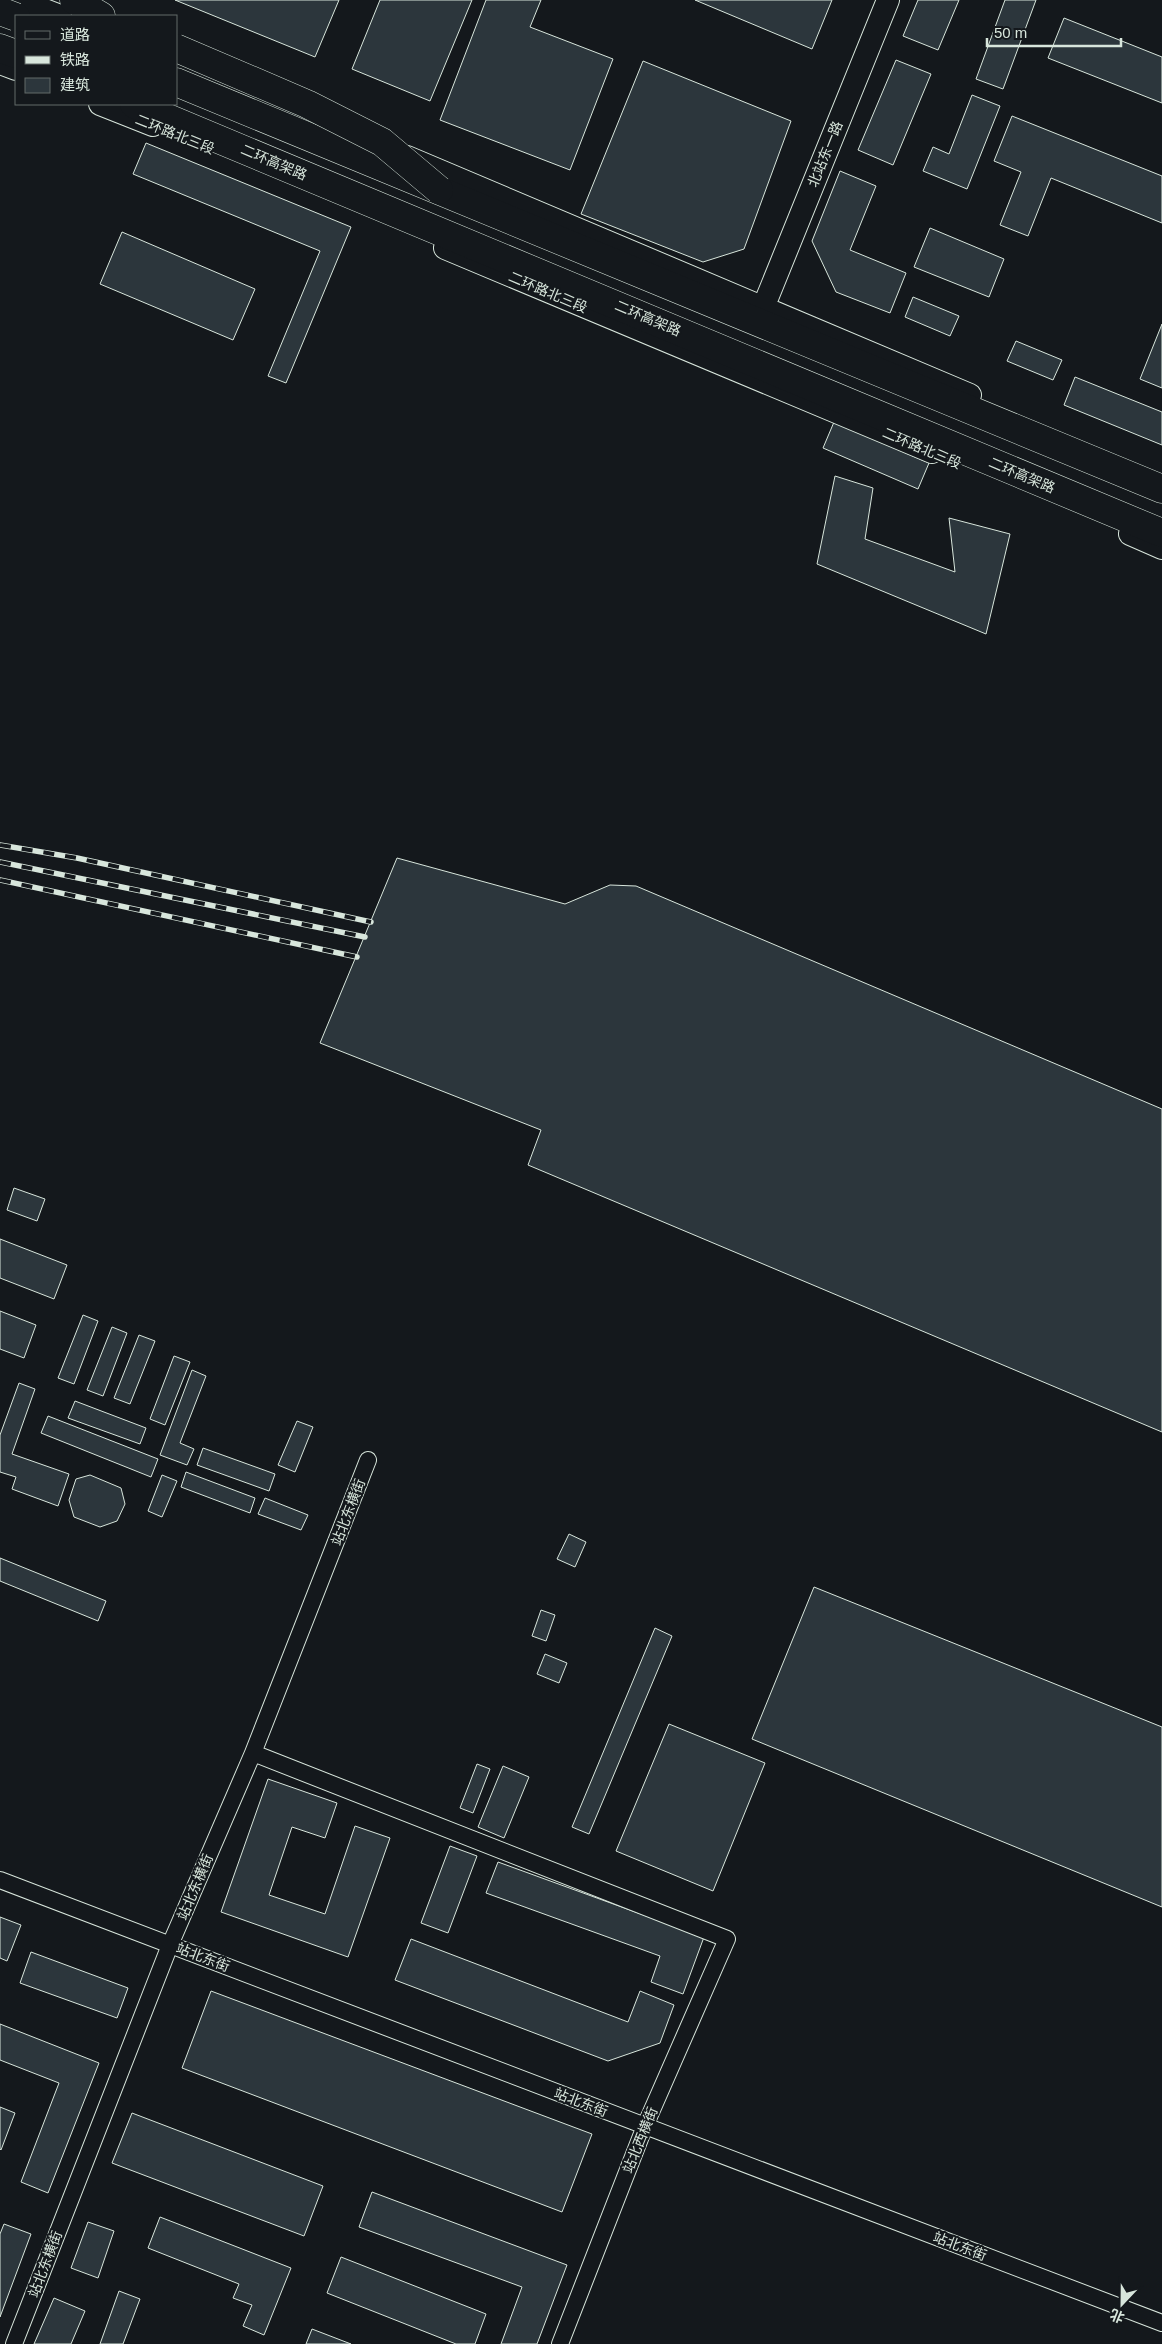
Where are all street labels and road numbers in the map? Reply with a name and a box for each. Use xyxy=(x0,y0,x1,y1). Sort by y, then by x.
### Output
street label: 二环路北三段 xyxy=(133,111,217,157)
street label: 北站东一路 xyxy=(804,119,846,189)
street label: 二环高架路 xyxy=(239,141,309,183)
street label: 二环路北三段 xyxy=(506,268,590,316)
street label: 二环高架路 xyxy=(613,297,683,339)
street label: 二环路北三段 xyxy=(880,424,964,472)
street label: 二环高架路 xyxy=(987,454,1057,496)
street label: 站北东横街 xyxy=(328,1476,368,1548)
street label: 站北东横街 xyxy=(174,1852,216,1922)
street label: 站北东街 xyxy=(174,1939,232,1975)
street label: 站北东街 xyxy=(552,2084,610,2120)
street label: 站北西横街 xyxy=(619,2105,661,2175)
street label: 站北东横街 xyxy=(25,2228,65,2300)
street label: 站北东街 xyxy=(931,2228,989,2264)

